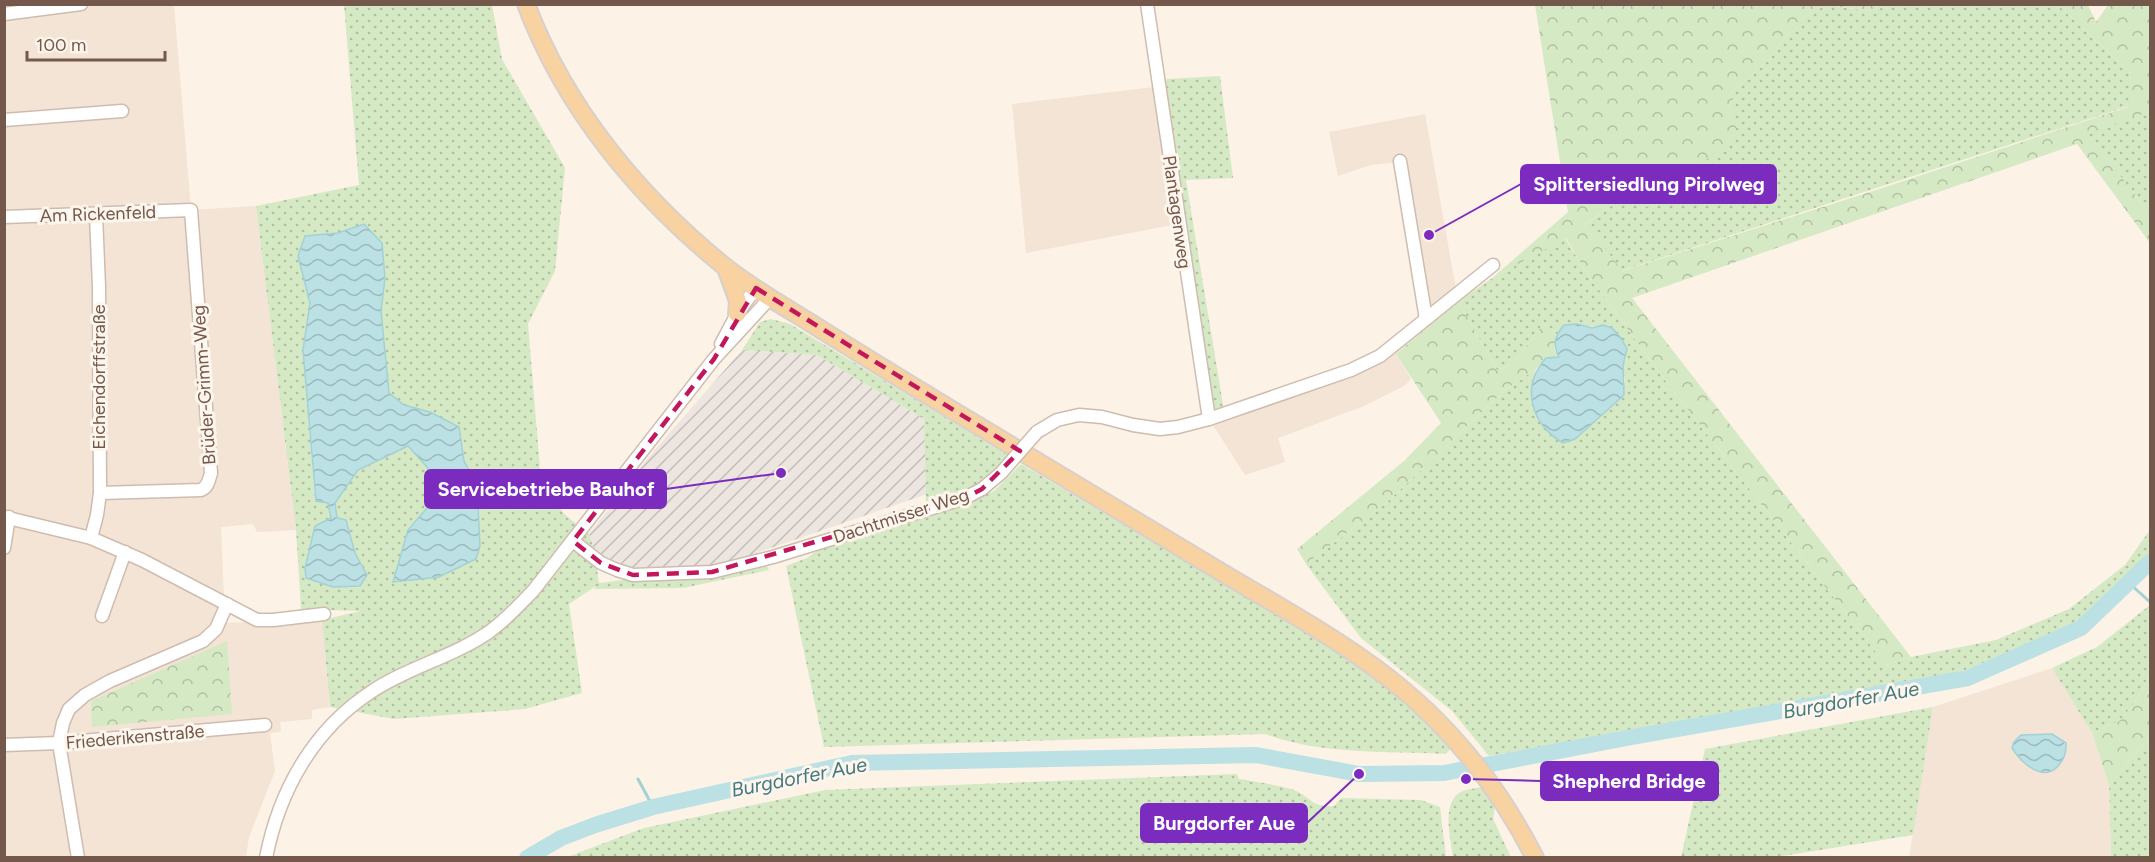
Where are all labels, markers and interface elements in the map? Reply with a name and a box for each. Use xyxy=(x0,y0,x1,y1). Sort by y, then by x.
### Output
scale bar xyxy=(27,24,165,62)
text: 100 m xyxy=(36,34,86,56)
street label: Plantagenweg xyxy=(1158,154,1196,270)
callout: Splittersiedlung Pirolweg xyxy=(1521,165,1776,203)
text: Splittersiedlung Pirolweg xyxy=(1533,172,1765,196)
street label: Am Rickenfeld xyxy=(39,201,157,227)
street label: Eichendorffstraße xyxy=(88,304,110,450)
street label: Brüder-Grimm-Weg xyxy=(187,304,221,466)
callout: Servicebetriebe Bauhof xyxy=(425,470,666,508)
text: Servicebetriebe Bauhof xyxy=(438,477,655,501)
street label: Dachtmisser Weg xyxy=(830,484,972,548)
water label: Burgdorfer Aue xyxy=(1781,676,1921,724)
street label: Friederikenstraße xyxy=(65,720,205,754)
water label: Burgdorfer Aue xyxy=(729,752,869,802)
callout: Shepherd Bridge xyxy=(1541,762,1718,800)
text: Shepherd Bridge xyxy=(1552,769,1706,793)
callout: Burgdorfer Aue xyxy=(1141,804,1307,842)
text: Burgdorfer Aue xyxy=(1153,811,1295,835)

